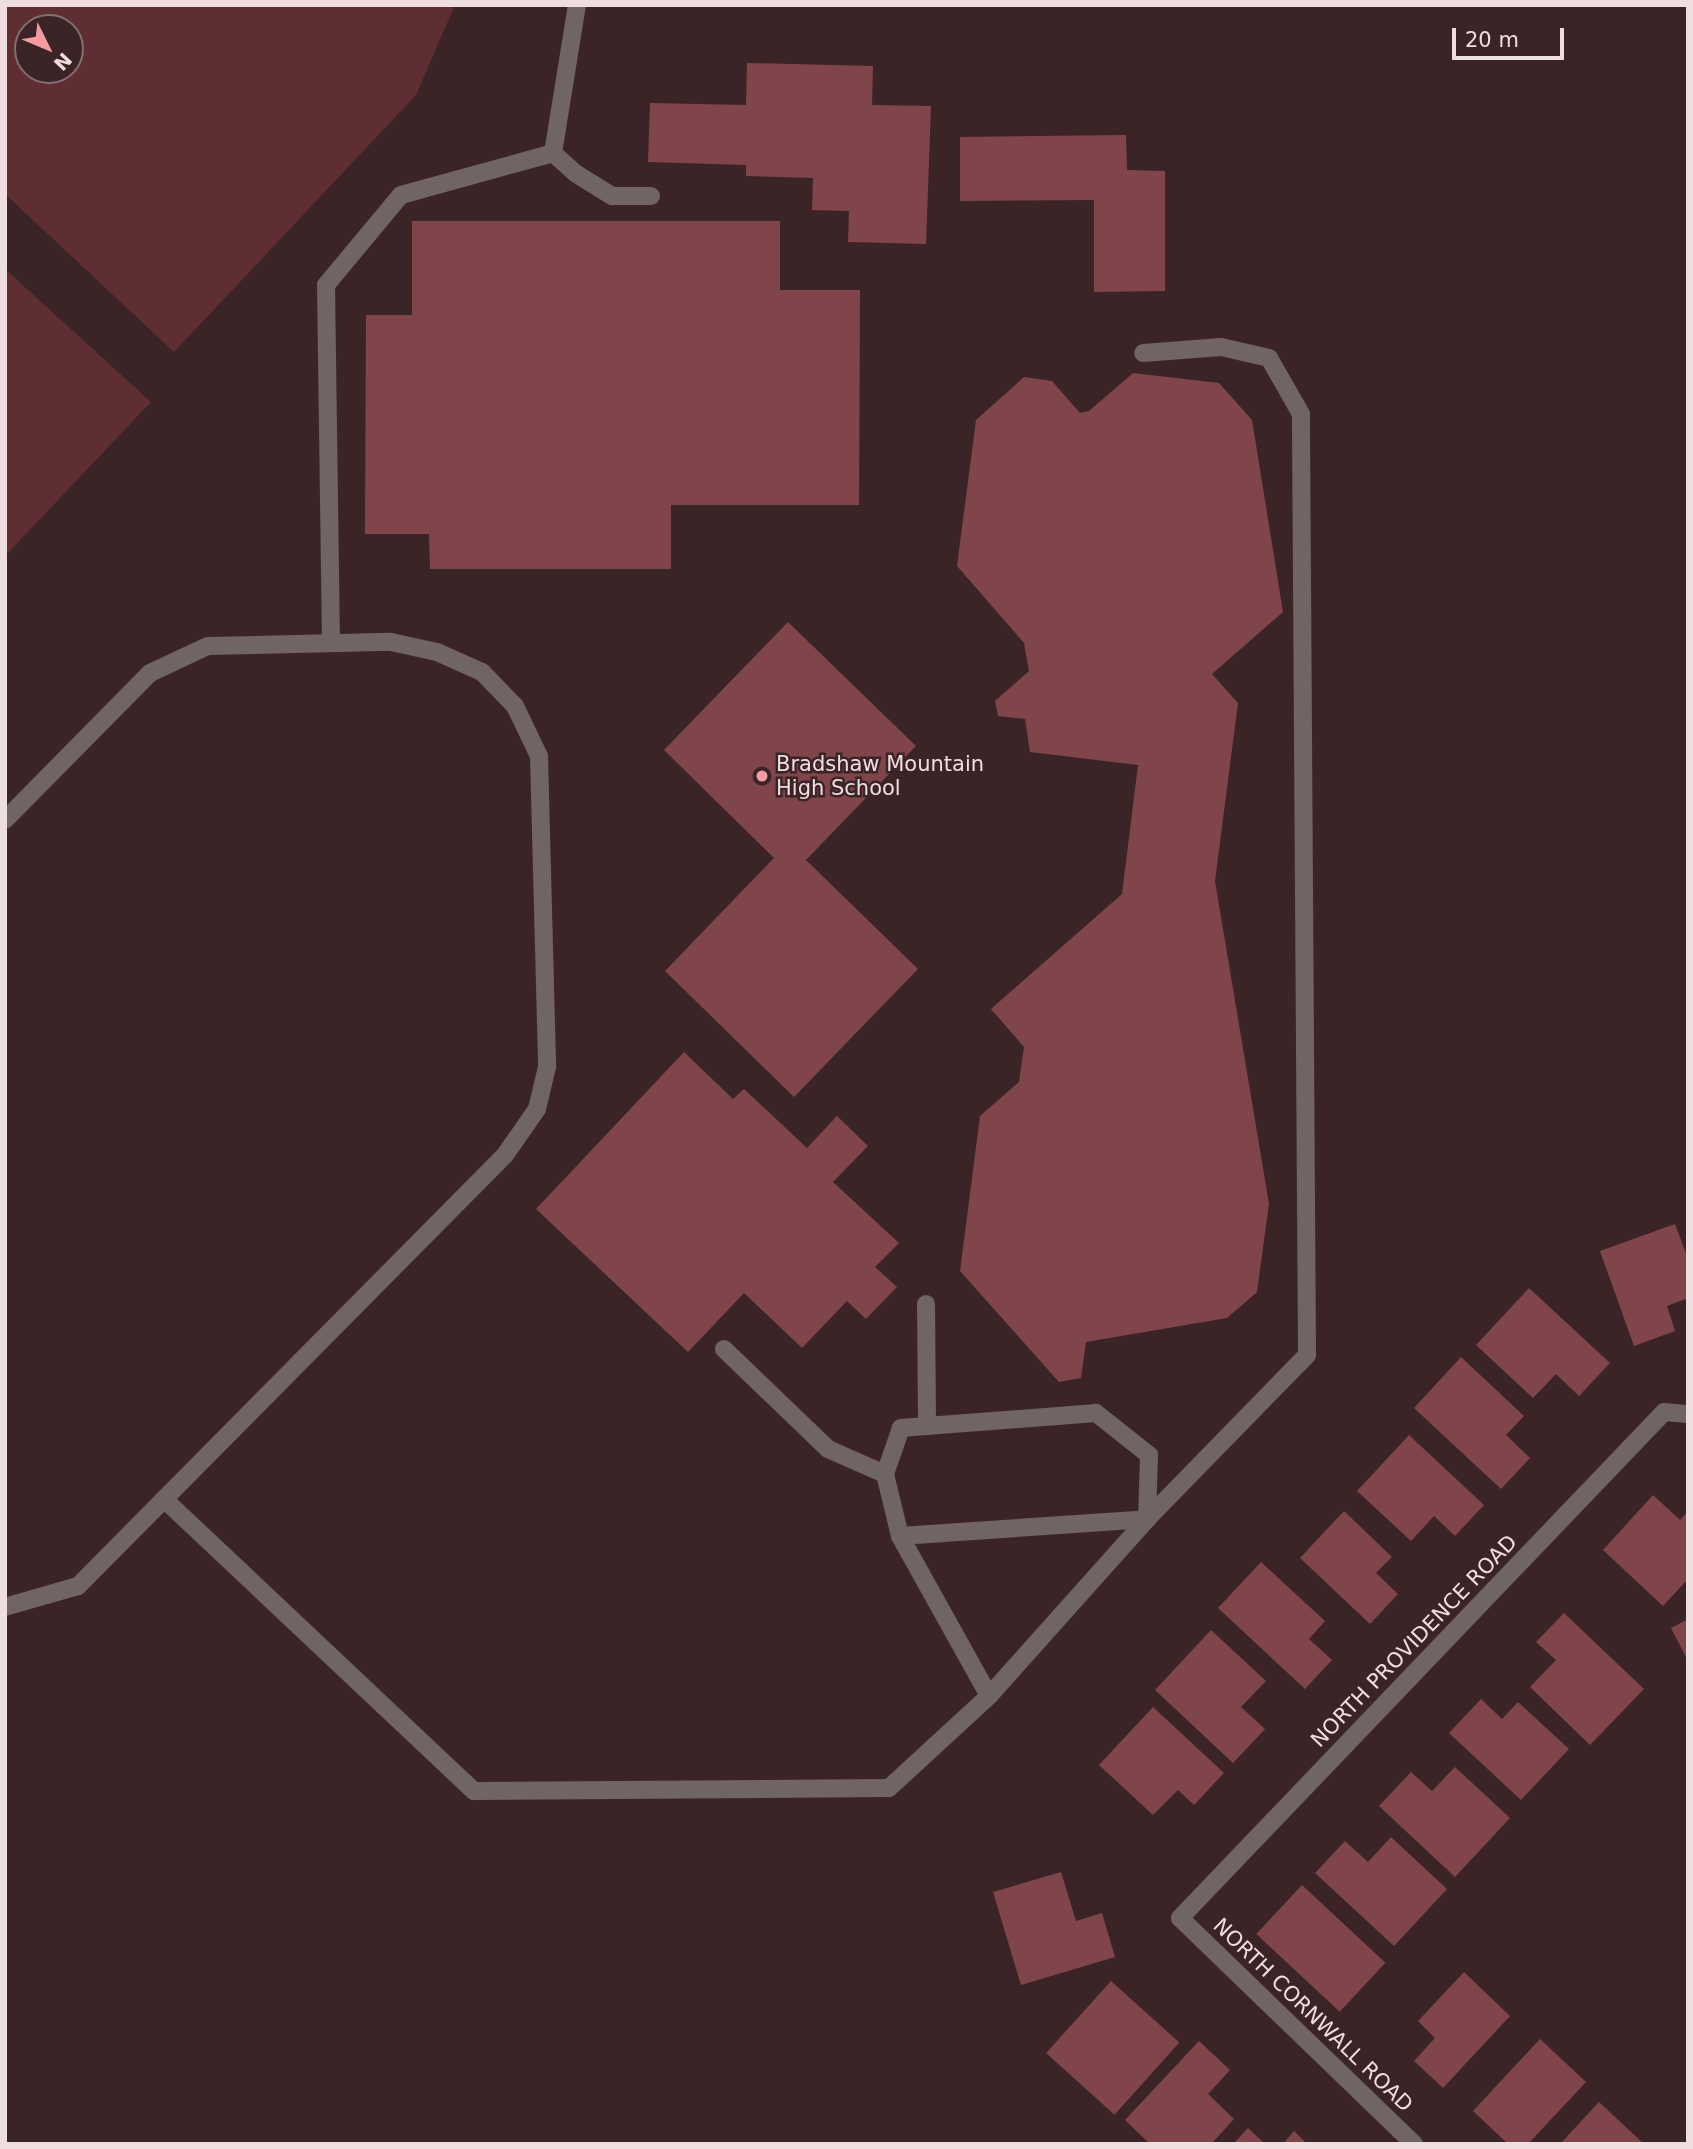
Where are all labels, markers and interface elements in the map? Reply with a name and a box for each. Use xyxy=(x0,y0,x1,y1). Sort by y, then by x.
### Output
north arrow xyxy=(14,14,84,84)
scale bar xyxy=(1455,14,1567,58)
text: 20 m xyxy=(1465,28,1519,52)
text: N xyxy=(49,49,76,75)
place label: Bradshaw Mountain High School xyxy=(776,751,984,801)
marker: Bradshaw Mountain High School xyxy=(754,768,770,784)
street label: NORTH PROVIDENCE ROAD xyxy=(1306,1530,1522,1752)
street label: NORTH CORNWALL ROAD xyxy=(1208,1913,1418,2117)

